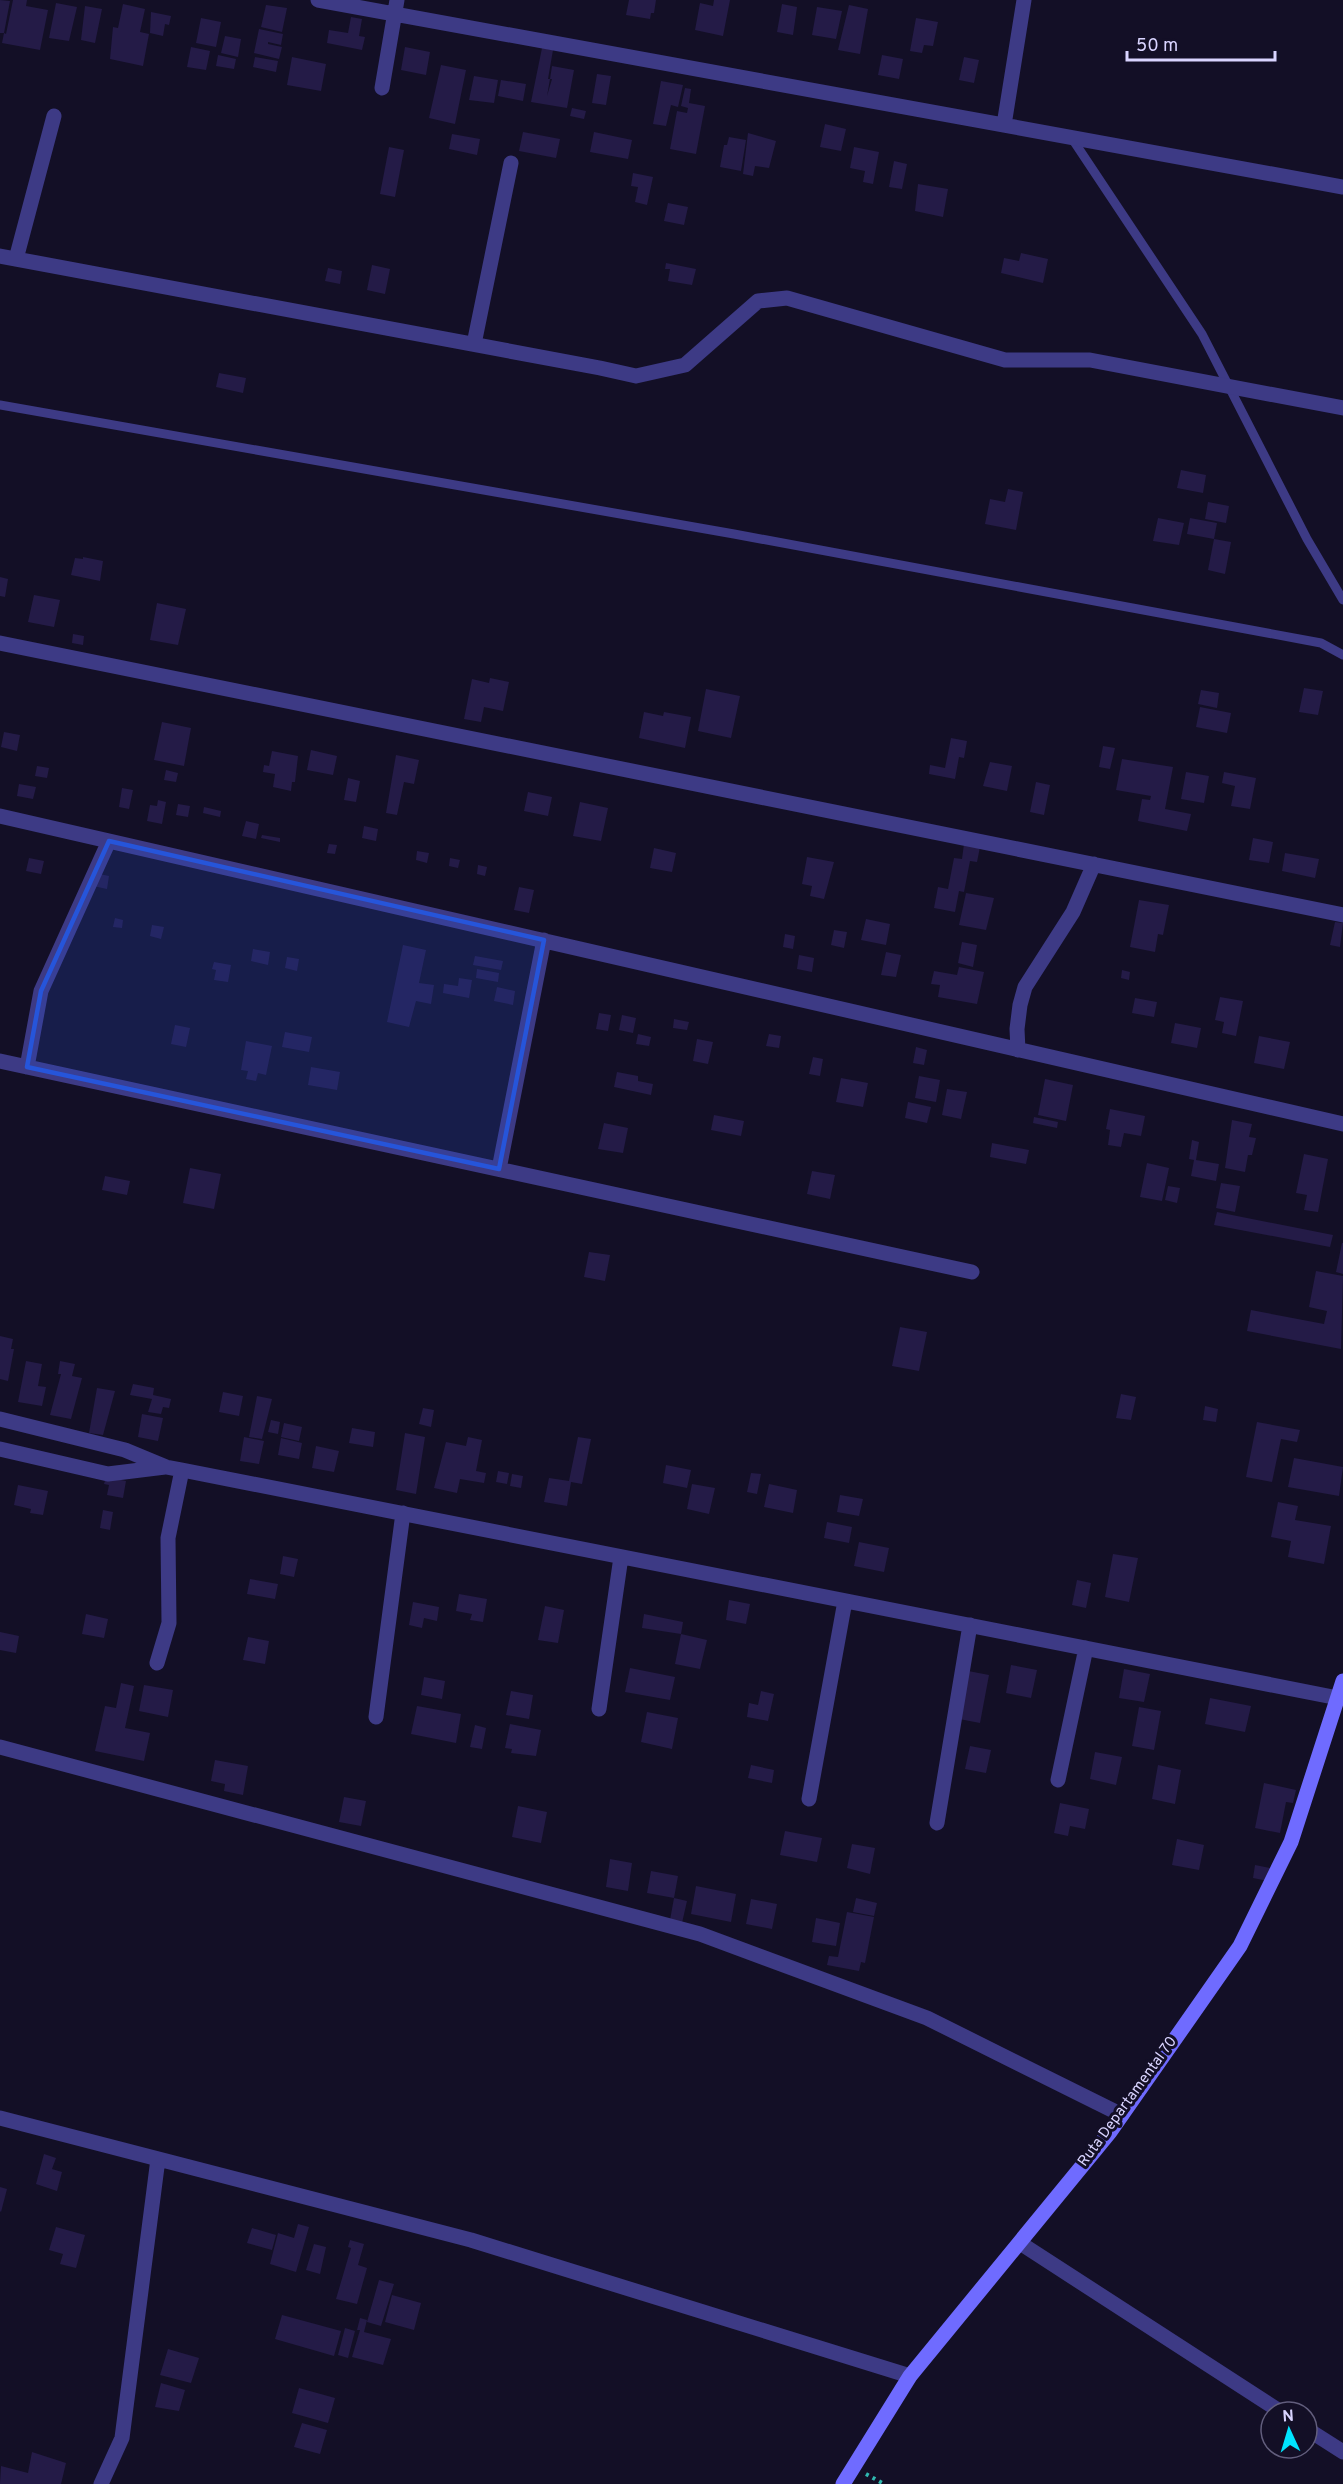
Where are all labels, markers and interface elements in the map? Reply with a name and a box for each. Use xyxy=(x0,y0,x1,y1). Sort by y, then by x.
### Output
scale bar xyxy=(1127,24,1276,62)
text: 50 m xyxy=(1136,35,1178,58)
street label: Ruta Departamental 70 xyxy=(1074,2033,1182,2171)
north arrow xyxy=(1259,2400,1319,2460)
text: N xyxy=(1282,2407,1295,2427)

